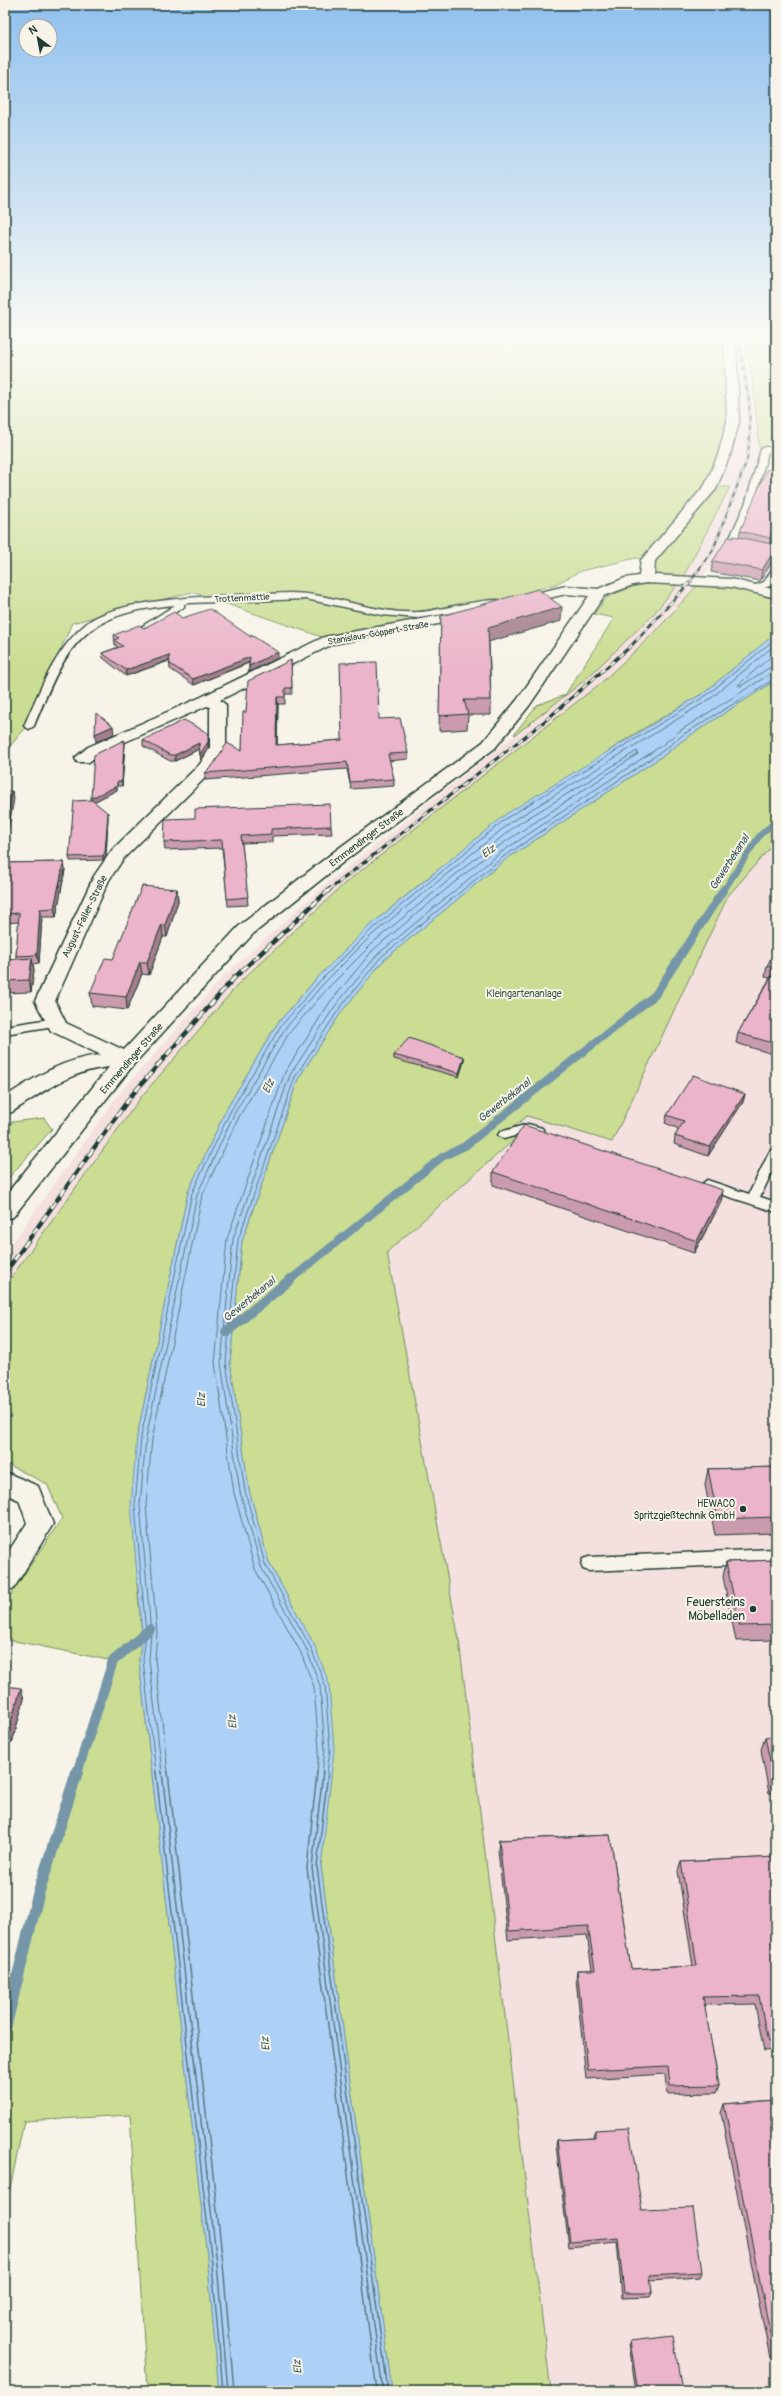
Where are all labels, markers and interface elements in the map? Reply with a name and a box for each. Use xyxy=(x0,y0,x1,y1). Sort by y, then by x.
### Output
north arrow xyxy=(18,18,58,58)
text: N xyxy=(26,22,40,37)
street label: Trottenmättle xyxy=(214,592,270,605)
street label: Stanislaus-Göppert-Straße xyxy=(327,619,430,648)
street label: Emmendinger Straße xyxy=(327,806,406,870)
water label: Gewerbekanal xyxy=(707,831,753,893)
water label: Elz xyxy=(479,841,499,861)
street label: August-Faller-Straße xyxy=(60,873,110,960)
park label: Kleingartenanlage xyxy=(486,988,562,1000)
street label: Emmendinger Straße xyxy=(98,1021,166,1096)
water label: Gewerbekanal xyxy=(475,1075,534,1125)
water label: Elz xyxy=(260,1076,278,1095)
water label: Gewerbekanal xyxy=(220,1273,279,1324)
water label: Elz xyxy=(195,1391,208,1407)
place label: HEWACO Spritzgießtechnik GmbH xyxy=(633,1498,735,1522)
marker: HEWACO Spritzgießtechnik GmbH xyxy=(738,1504,748,1514)
place label: Feuersteins Möbelladen xyxy=(686,1595,746,1624)
marker: Feuersteins Möbelladen xyxy=(748,1604,758,1614)
water label: Elz xyxy=(225,1713,240,1730)
water label: Elz xyxy=(258,2035,273,2052)
water label: Elz xyxy=(290,2358,305,2375)

